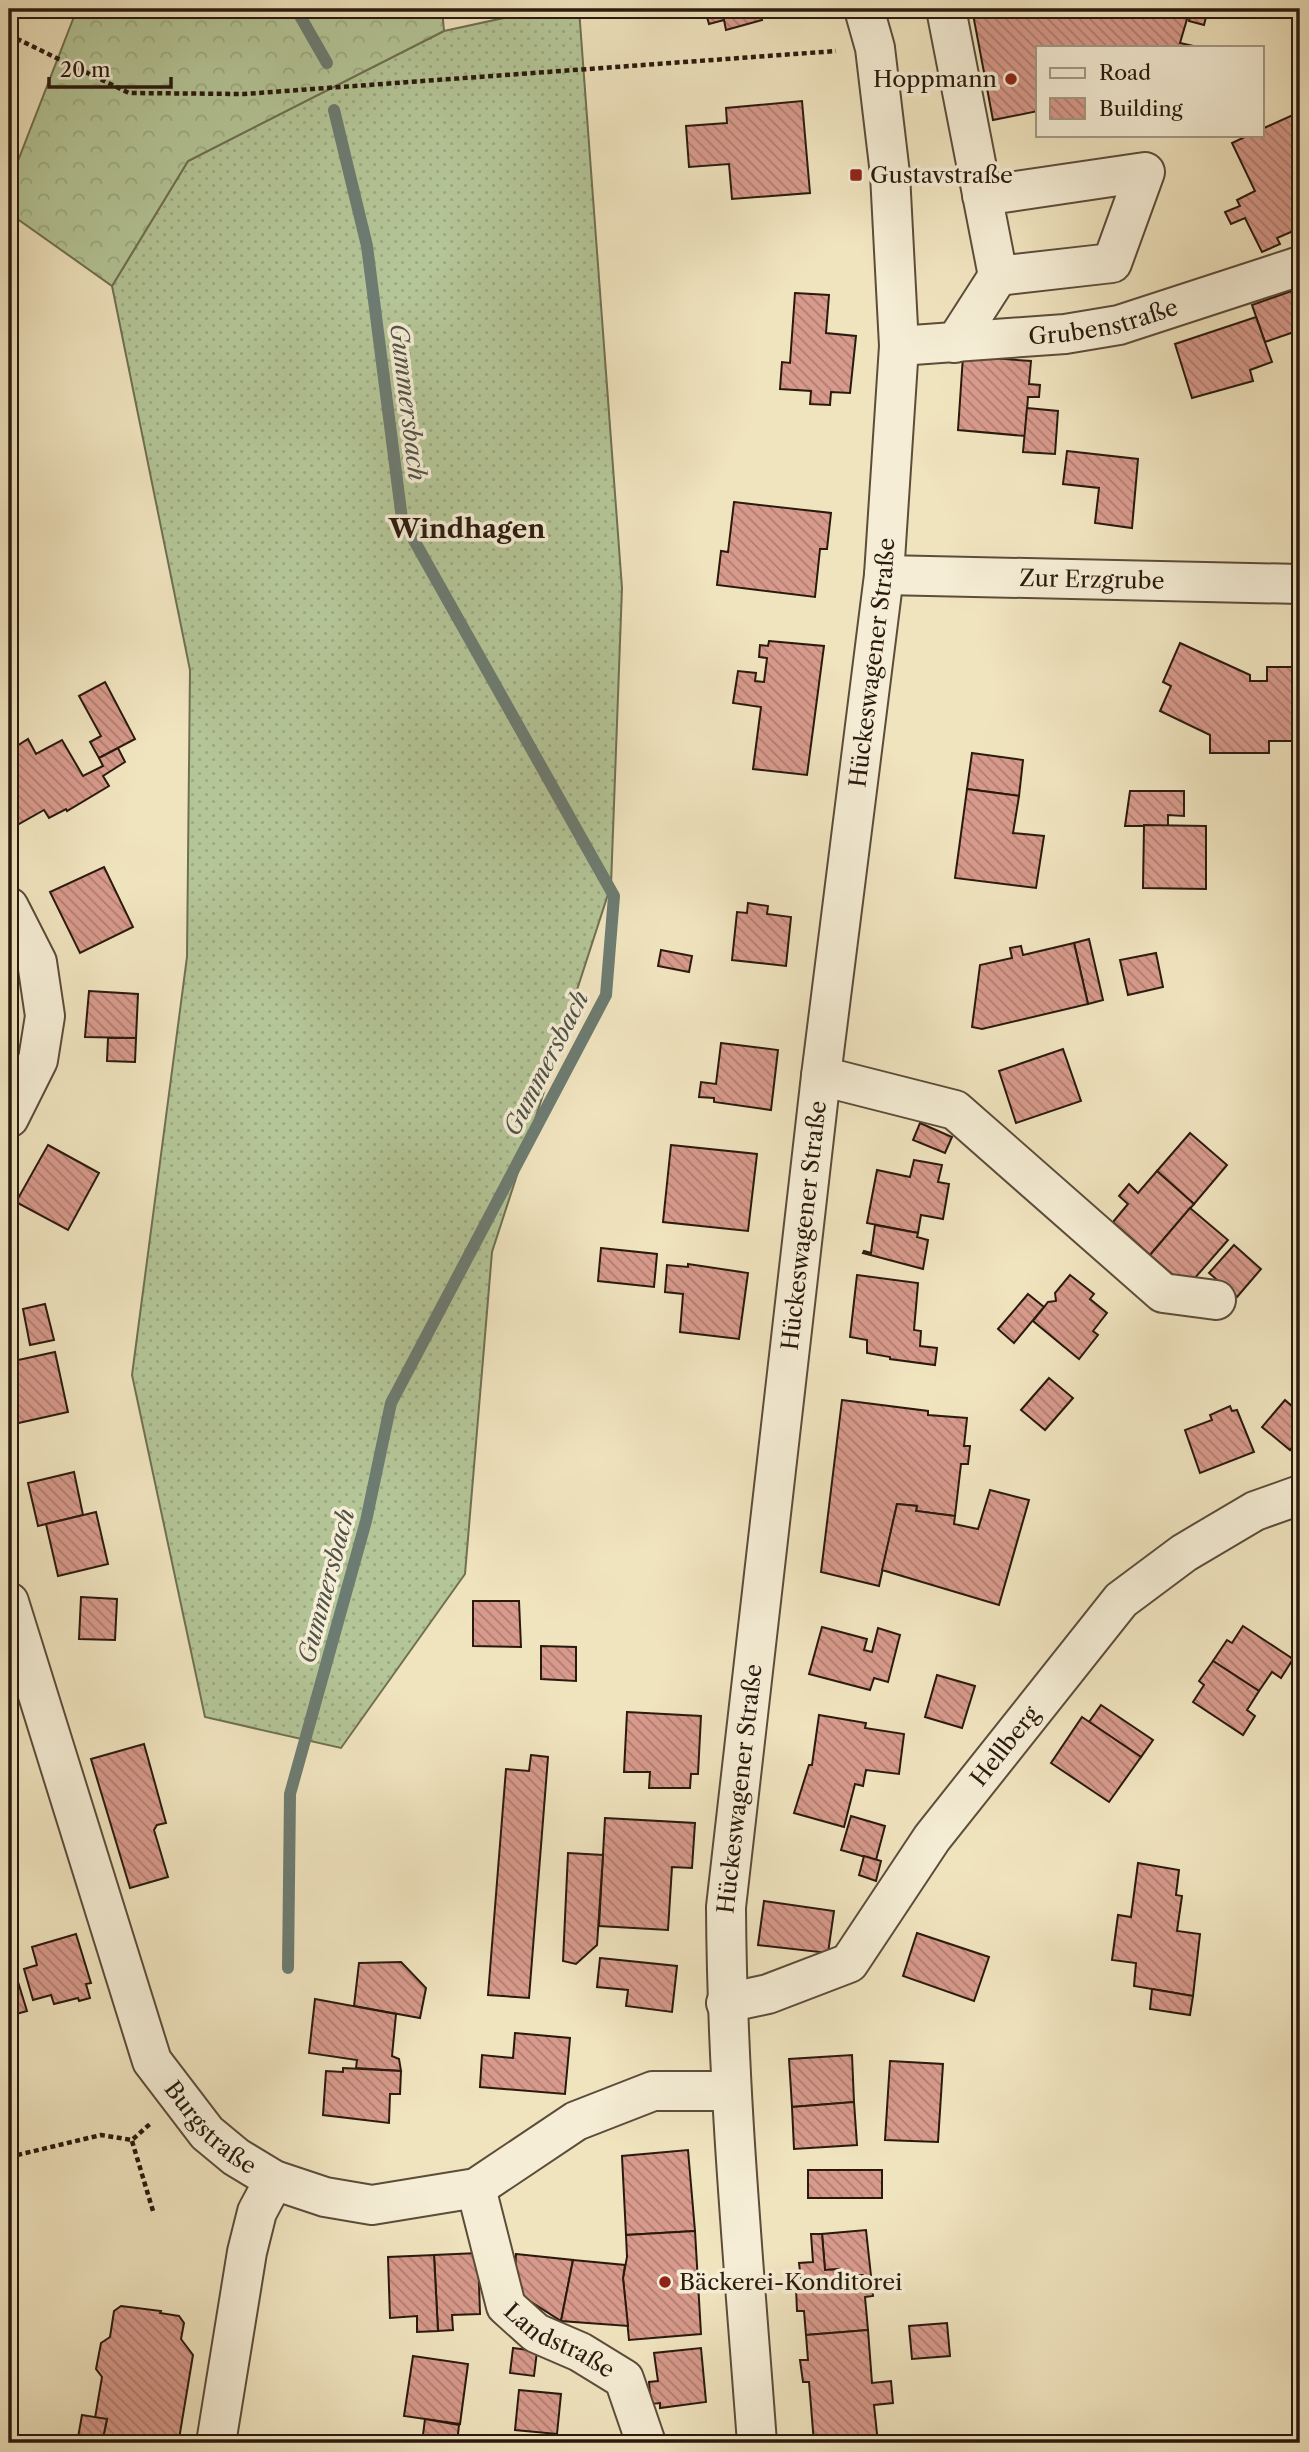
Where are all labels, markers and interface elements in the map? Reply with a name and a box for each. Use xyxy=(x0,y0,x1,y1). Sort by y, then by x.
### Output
scale bar xyxy=(49,46,172,90)
legend xyxy=(1036,46,1264,136)
text: 20 m xyxy=(60,57,111,82)
text: Road xyxy=(1099,60,1151,85)
place label: Hoppmann xyxy=(873,65,997,93)
marker: Hoppmann xyxy=(1003,71,1019,87)
text: Building xyxy=(1099,96,1184,121)
place label: Gustavstraße xyxy=(870,161,1013,189)
marker: Gustavstraße xyxy=(848,167,864,183)
street label: Grubenstraße xyxy=(1028,293,1181,351)
water label: Gummersbach xyxy=(384,322,432,482)
district label: Windhagen xyxy=(388,513,545,545)
street label: Hückeswagener Straße xyxy=(843,537,900,789)
street label: Zur Erzgrube xyxy=(1019,564,1165,595)
water label: Gummersbach xyxy=(497,986,595,1140)
street label: Hückeswagener Straße xyxy=(776,1099,832,1352)
water label: Gummersbach xyxy=(291,1506,361,1666)
street label: Hückeswagener Straße xyxy=(711,1662,768,1915)
street label: Hellberg xyxy=(965,1700,1046,1792)
street label: Burgstraße xyxy=(158,2075,261,2180)
place label: Bäckerei-Konditorei xyxy=(679,2268,902,2296)
marker: Bäckerei-Konditorei xyxy=(657,2274,673,2290)
street label: Landstraße xyxy=(498,2297,620,2384)

